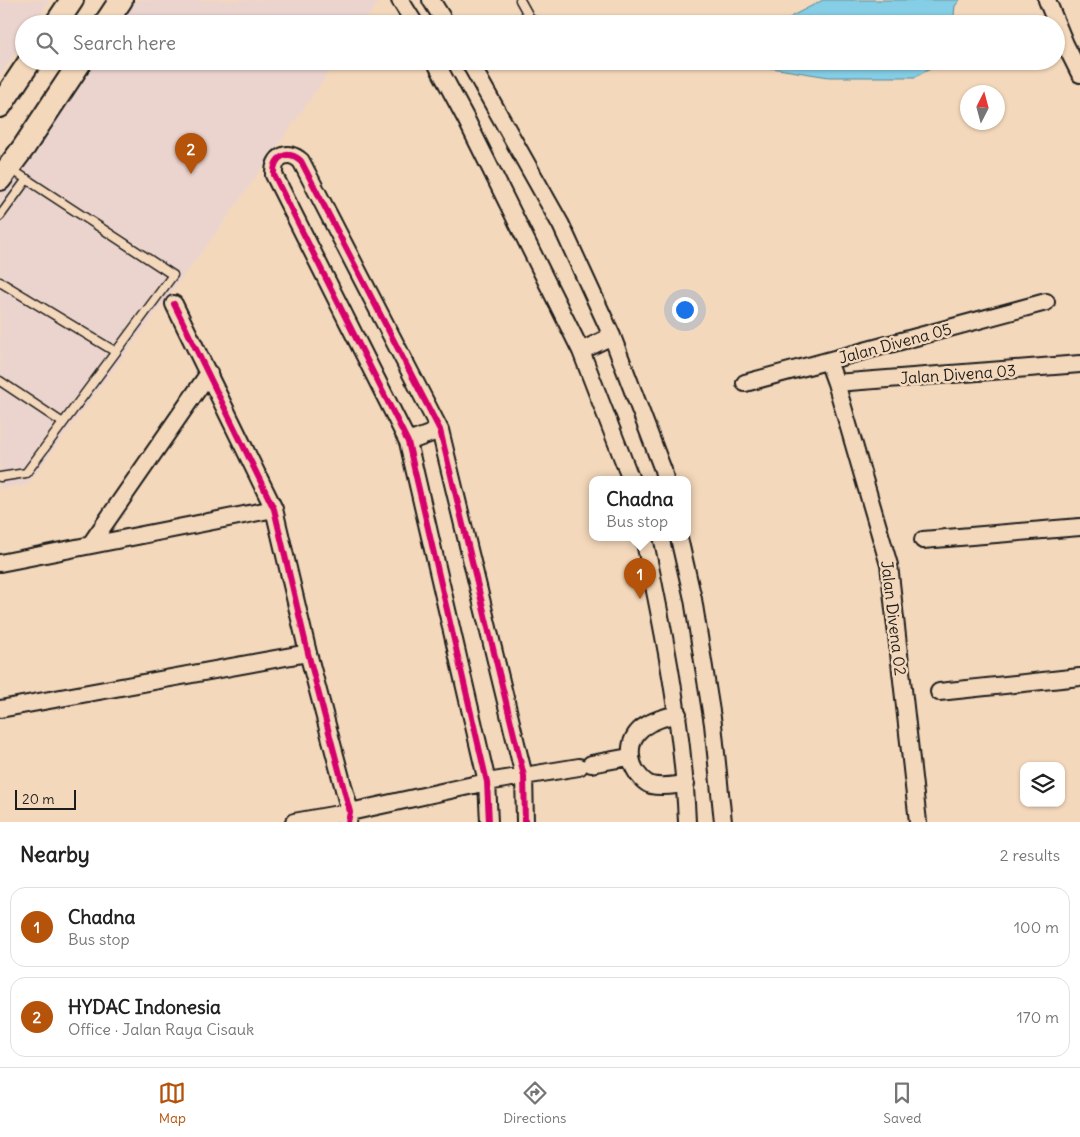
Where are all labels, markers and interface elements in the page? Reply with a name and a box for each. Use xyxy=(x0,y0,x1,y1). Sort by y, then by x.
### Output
search box xyxy=(15,15,1065,70)
icon: search xyxy=(33,29,61,57)
text: Search here xyxy=(73,31,176,55)
north arrow xyxy=(960,85,1005,130)
pin: 2 xyxy=(175,133,207,174)
your location xyxy=(672,297,698,323)
street label: Jalan Divena 05 xyxy=(836,318,954,368)
street label: Jalan Divena 03 xyxy=(899,360,1017,388)
popup xyxy=(589,476,691,541)
text: Chadna xyxy=(606,487,674,511)
text: Bus stop xyxy=(606,511,668,531)
pin: 1 xyxy=(624,558,656,599)
street label: Jalan Divena 02 xyxy=(877,559,911,677)
map controls xyxy=(1020,762,1065,807)
button: layers xyxy=(1020,762,1065,807)
scale bar xyxy=(15,787,76,810)
text: 20 m xyxy=(22,790,55,808)
text: Nearby xyxy=(20,841,90,868)
text: 2 results xyxy=(1000,845,1060,865)
text: Chadna xyxy=(68,905,135,929)
text: 1 xyxy=(34,917,40,937)
text: 100 m xyxy=(1014,917,1059,937)
text: Bus stop xyxy=(68,929,130,949)
text: HYDAC Indonesia xyxy=(68,995,221,1019)
text: 2 xyxy=(33,1007,41,1027)
text: 170 m xyxy=(1016,1007,1059,1027)
text: Office · Jalan Raya Cisauk xyxy=(68,1019,254,1039)
tab: Map xyxy=(158,1079,186,1127)
tab: Directions xyxy=(503,1079,566,1127)
tab: Saved xyxy=(883,1079,922,1127)

